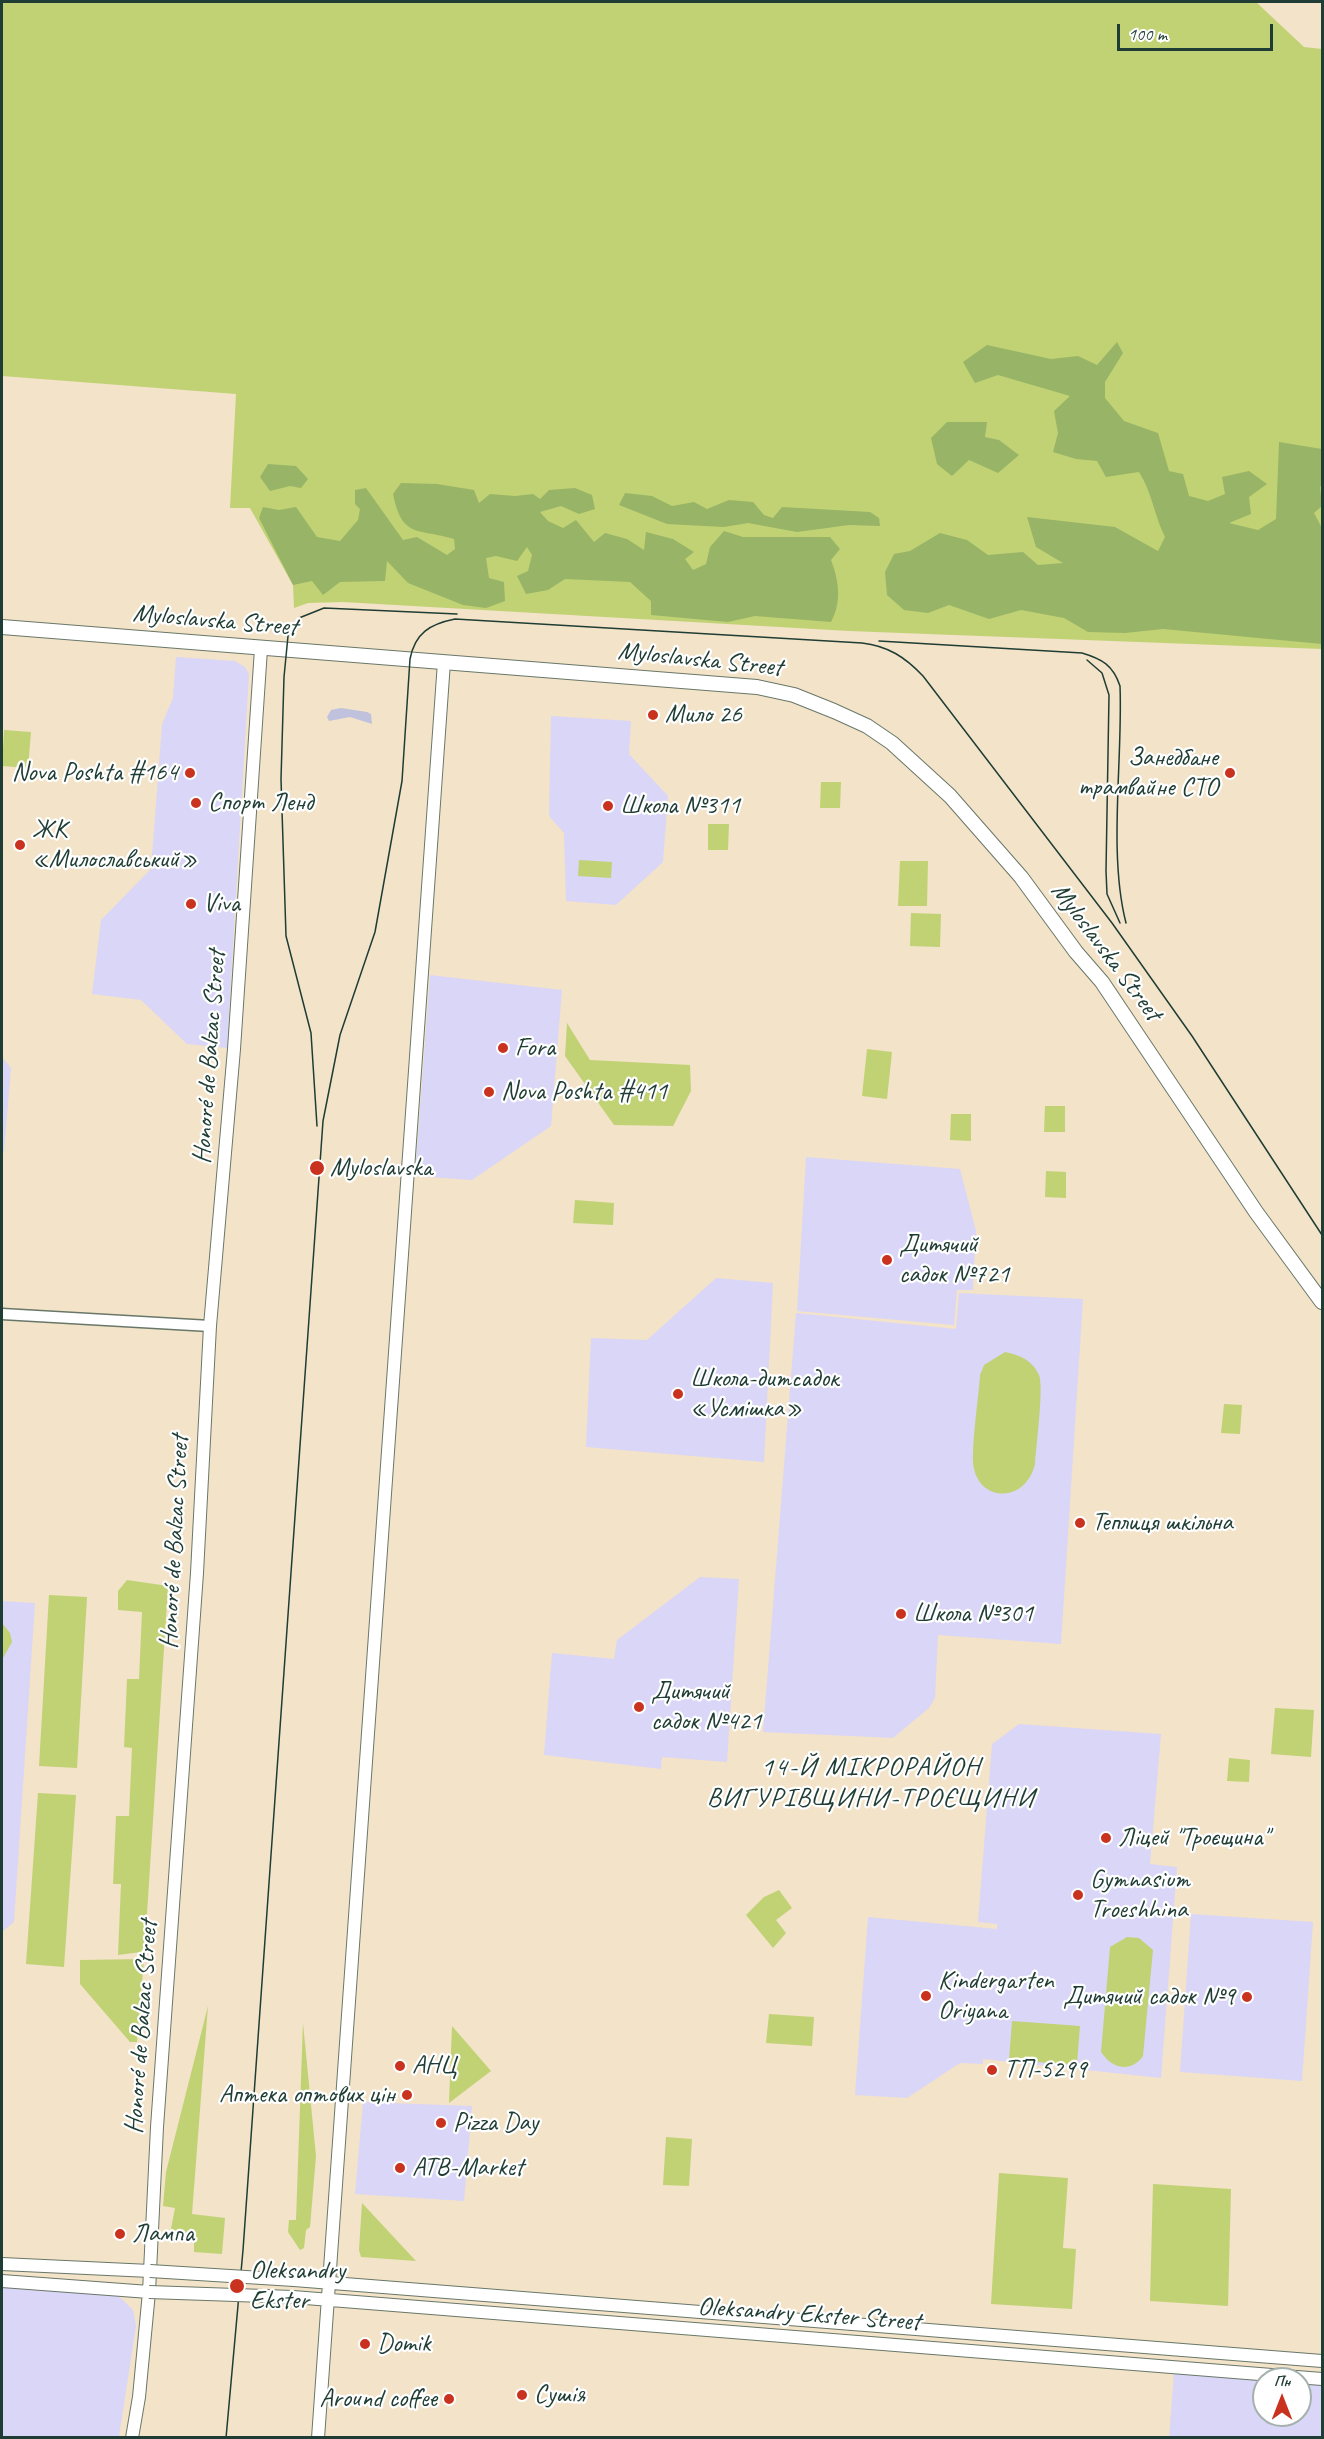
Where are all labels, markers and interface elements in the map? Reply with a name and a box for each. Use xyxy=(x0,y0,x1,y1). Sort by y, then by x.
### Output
scale bar xyxy=(1120,12,1276,50)
text: 100 m xyxy=(1128,23,1167,45)
street label: Myloslavska Street xyxy=(131,598,299,644)
street label: Myloslavska Street xyxy=(616,636,784,684)
place label: Мило 26 xyxy=(665,699,742,731)
marker: Мило 26 xyxy=(646,708,660,722)
place label: Занедбане трамвайне СТО xyxy=(1078,742,1218,804)
place label: Nova Poshta #164 xyxy=(12,757,178,789)
marker: Nova Poshta #164 xyxy=(183,766,197,780)
marker: Занедбане трамвайне СТО xyxy=(1223,766,1237,780)
place label: Спорт Ленд xyxy=(208,787,313,819)
place label: Школа №311 xyxy=(620,790,740,822)
marker: Спорт Ленд xyxy=(189,796,203,810)
marker: Школа №311 xyxy=(601,799,615,813)
place label: ЖК «Милославський» xyxy=(32,814,197,876)
marker: ЖК «Милославський» xyxy=(13,838,27,852)
street label: Myloslavska Street xyxy=(1044,877,1168,1027)
place label: Viva xyxy=(203,888,240,920)
marker: Viva xyxy=(184,897,198,911)
street label: Honoré de Balzac Street xyxy=(187,949,233,1165)
place label: Fora xyxy=(515,1032,555,1064)
marker: Fora xyxy=(496,1041,510,1055)
place label: Nova Poshta #411 xyxy=(501,1076,667,1108)
marker: Nova Poshta #411 xyxy=(482,1085,496,1099)
place label: Myloslavska xyxy=(330,1152,432,1184)
marker: Myloslavska xyxy=(308,1159,326,1177)
place label: Дитячий садок №721 xyxy=(899,1229,1009,1290)
marker: Дитячий садок №721 xyxy=(880,1253,894,1267)
place label: Школа-дитсадок «Усмішка» xyxy=(690,1363,839,1424)
marker: Школа-дитсадок «Усмішка» xyxy=(671,1387,685,1401)
street label: Honoré de Balzac Street xyxy=(154,1434,196,1650)
place label: Теплиця шкільна xyxy=(1092,1507,1233,1539)
marker: Теплиця шкільна xyxy=(1073,1516,1087,1530)
place label: Школа №301 xyxy=(913,1598,1033,1630)
marker: Школа №301 xyxy=(894,1607,908,1621)
place label: Дитячий садок №421 xyxy=(651,1676,761,1738)
marker: Дитячий садок №421 xyxy=(632,1700,646,1714)
district label: 14-Й МІКРОРАЙОН ВИГУРІВЩИНИ-ТРОЄЩИНИ xyxy=(705,1752,1037,1815)
place label: Ліцей "Троєщина" xyxy=(1118,1822,1269,1854)
marker: Ліцей "Троєщина" xyxy=(1099,1831,1113,1845)
place label: Gymnasium Troeshhina xyxy=(1090,1864,1190,1925)
marker: Gymnasium Troeshhina xyxy=(1071,1888,1085,1902)
street label: Honoré de Balzac Street xyxy=(119,1919,165,2135)
place label: Kindergarten Oriyana xyxy=(938,1965,1054,2026)
place label: Дитячий садок №9 xyxy=(1063,1981,1235,2013)
marker: Kindergarten Oriyana xyxy=(919,1989,933,2003)
marker: Дитячий садок №9 xyxy=(1240,1990,1254,2004)
place label: АНЦ xyxy=(412,2050,457,2082)
place label: ТП-5299 xyxy=(1004,2054,1087,2086)
marker: АНЦ xyxy=(393,2059,407,2073)
marker: ТП-5299 xyxy=(985,2063,999,2077)
place label: Аптека оптових цін xyxy=(219,2079,395,2111)
marker: Аптека оптових цін xyxy=(400,2088,414,2102)
place label: Pizza Day xyxy=(453,2107,538,2139)
marker: Pizza Day xyxy=(434,2116,448,2130)
place label: ATB-Market xyxy=(412,2152,523,2184)
marker: ATB-Market xyxy=(393,2161,407,2175)
place label: Лампа xyxy=(132,2218,194,2250)
marker: Лампа xyxy=(113,2227,127,2241)
place label: Oleksandry Ekster xyxy=(250,2255,345,2316)
marker: Oleksandry Ekster xyxy=(228,2277,246,2295)
street label: Oleksandry Ekster Street xyxy=(697,2292,921,2338)
place label: Domik xyxy=(377,2328,430,2360)
marker: Domik xyxy=(358,2337,372,2351)
north arrow xyxy=(1252,2367,1312,2427)
text: Пн xyxy=(1274,2371,1290,2391)
place label: Сушія xyxy=(534,2379,585,2411)
place label: Around coffee xyxy=(320,2383,437,2415)
marker: Сушія xyxy=(515,2388,529,2402)
marker: Around coffee xyxy=(442,2392,456,2406)

